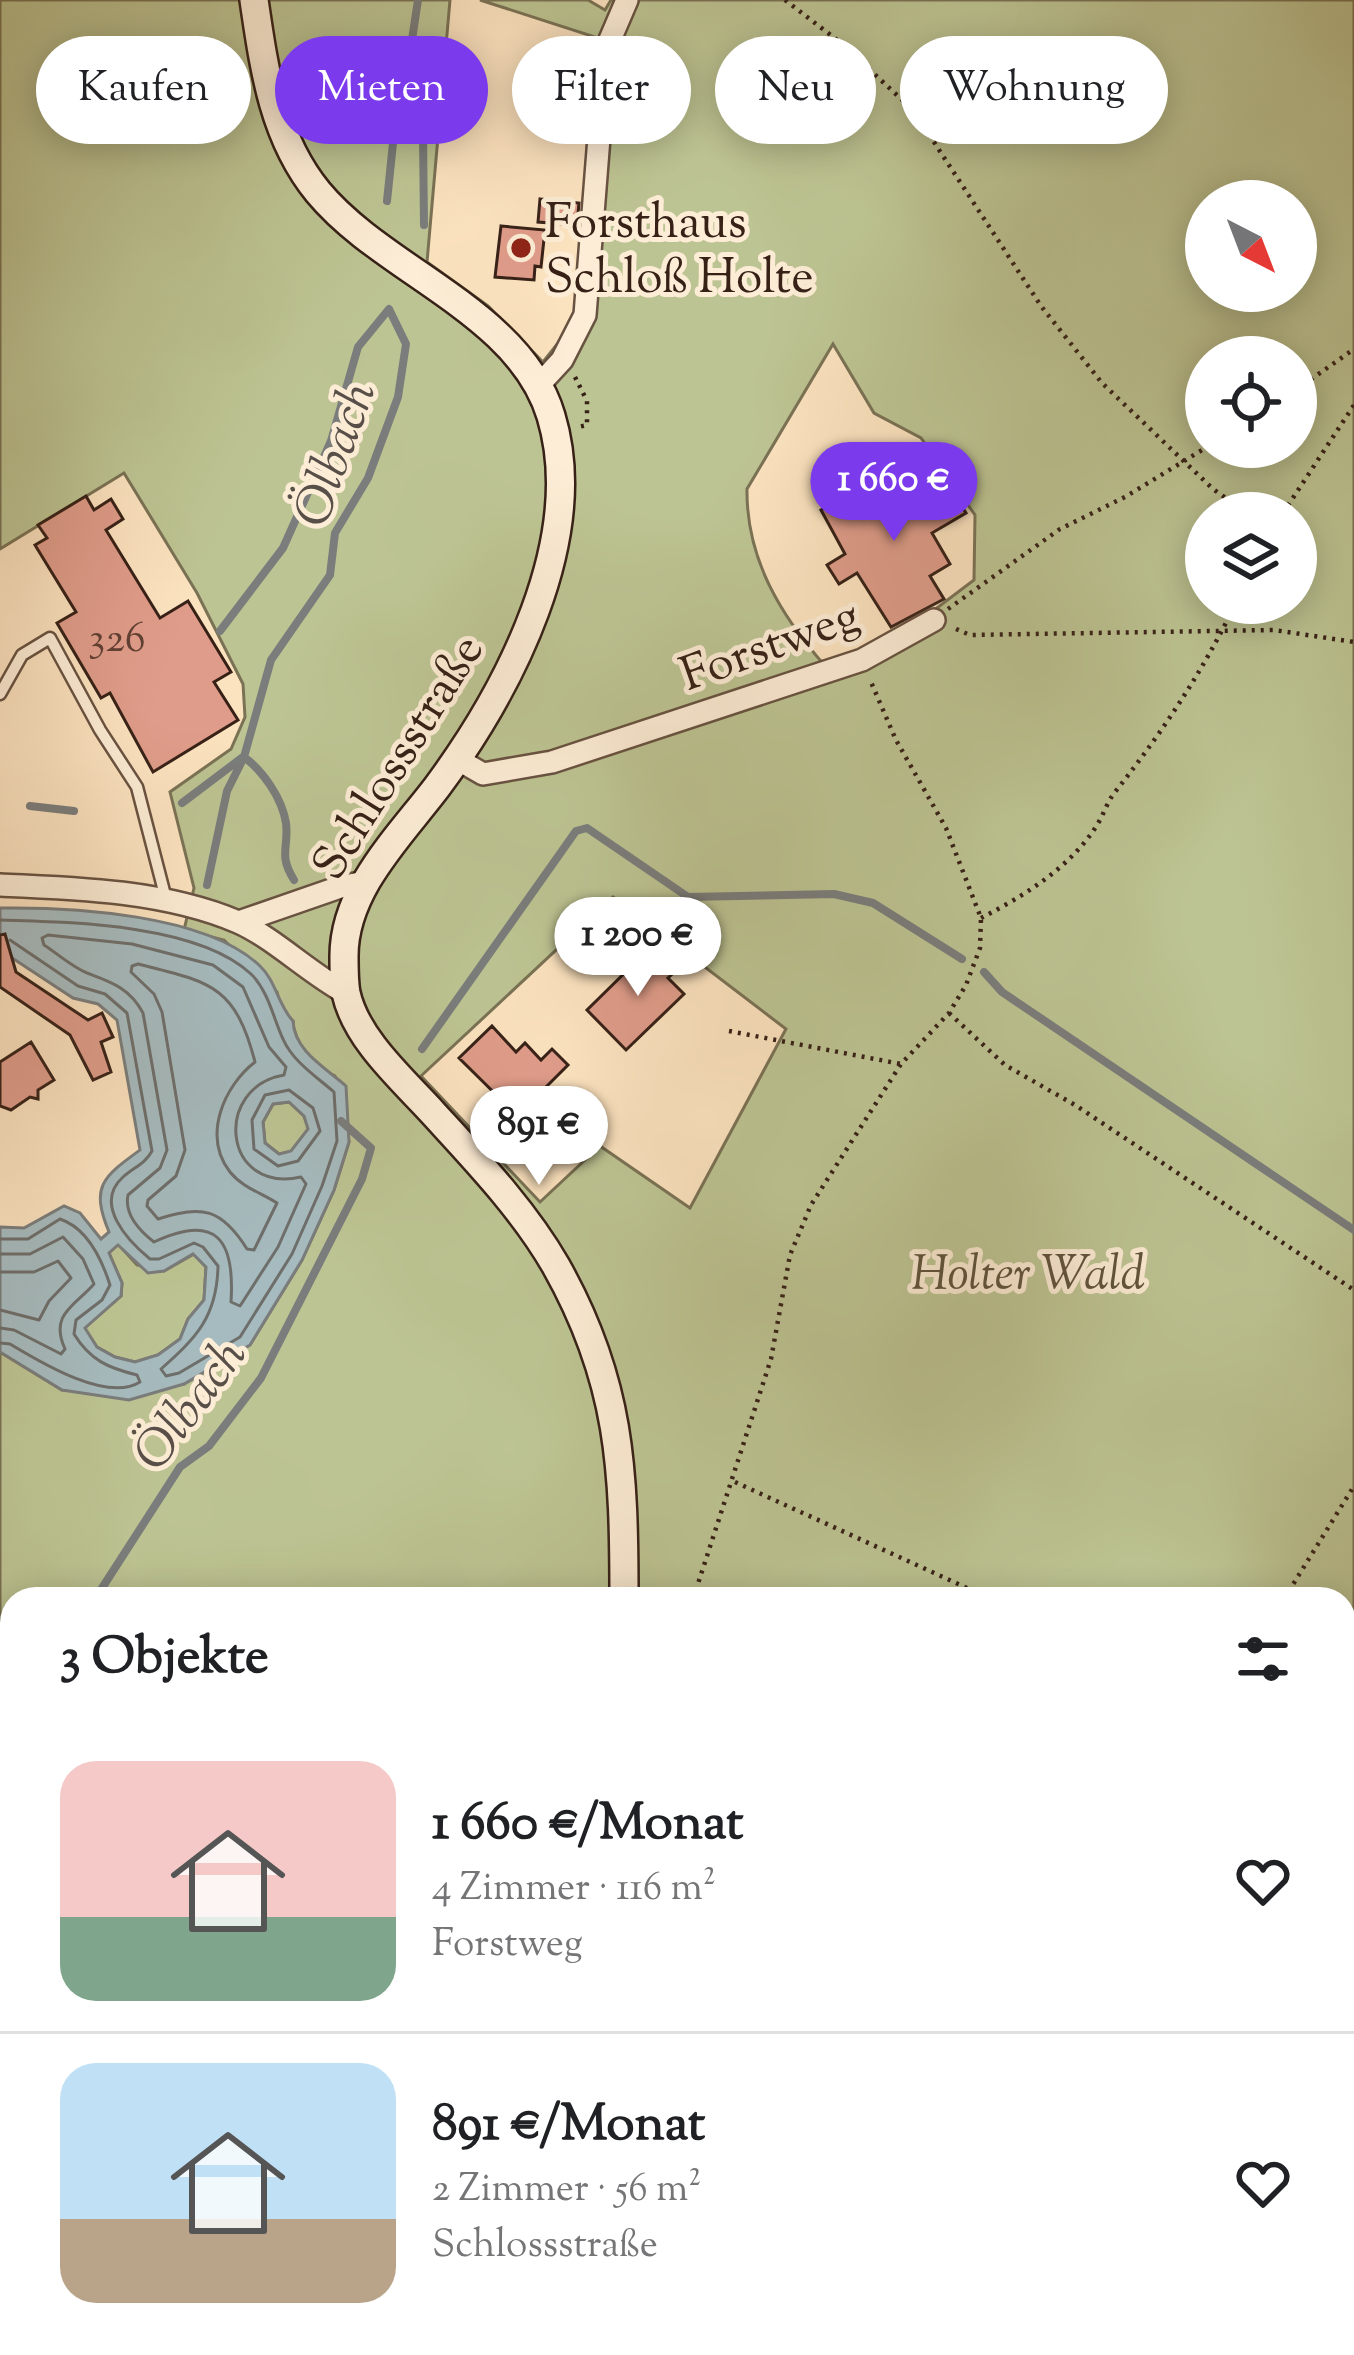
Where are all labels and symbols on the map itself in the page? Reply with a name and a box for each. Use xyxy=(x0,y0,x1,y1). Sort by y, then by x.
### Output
north arrow xyxy=(1185,180,1317,312)
place label: Forsthaus Schloß Holte xyxy=(545,191,814,315)
marker: Forsthaus Schloß Holte xyxy=(508,235,534,261)
water label: Ölbach xyxy=(278,372,398,538)
pin: 1 660 € xyxy=(783,442,1005,544)
street label: Forstweg xyxy=(672,584,870,712)
house number: 326 xyxy=(88,611,146,671)
street label: Schlossstraße xyxy=(298,623,504,895)
pin: 1 200 € xyxy=(527,897,749,999)
pin: 891 € xyxy=(455,1086,623,1188)
park label: Holter Wald xyxy=(911,1242,1145,1311)
water label: Ölbach xyxy=(118,1324,267,1488)

